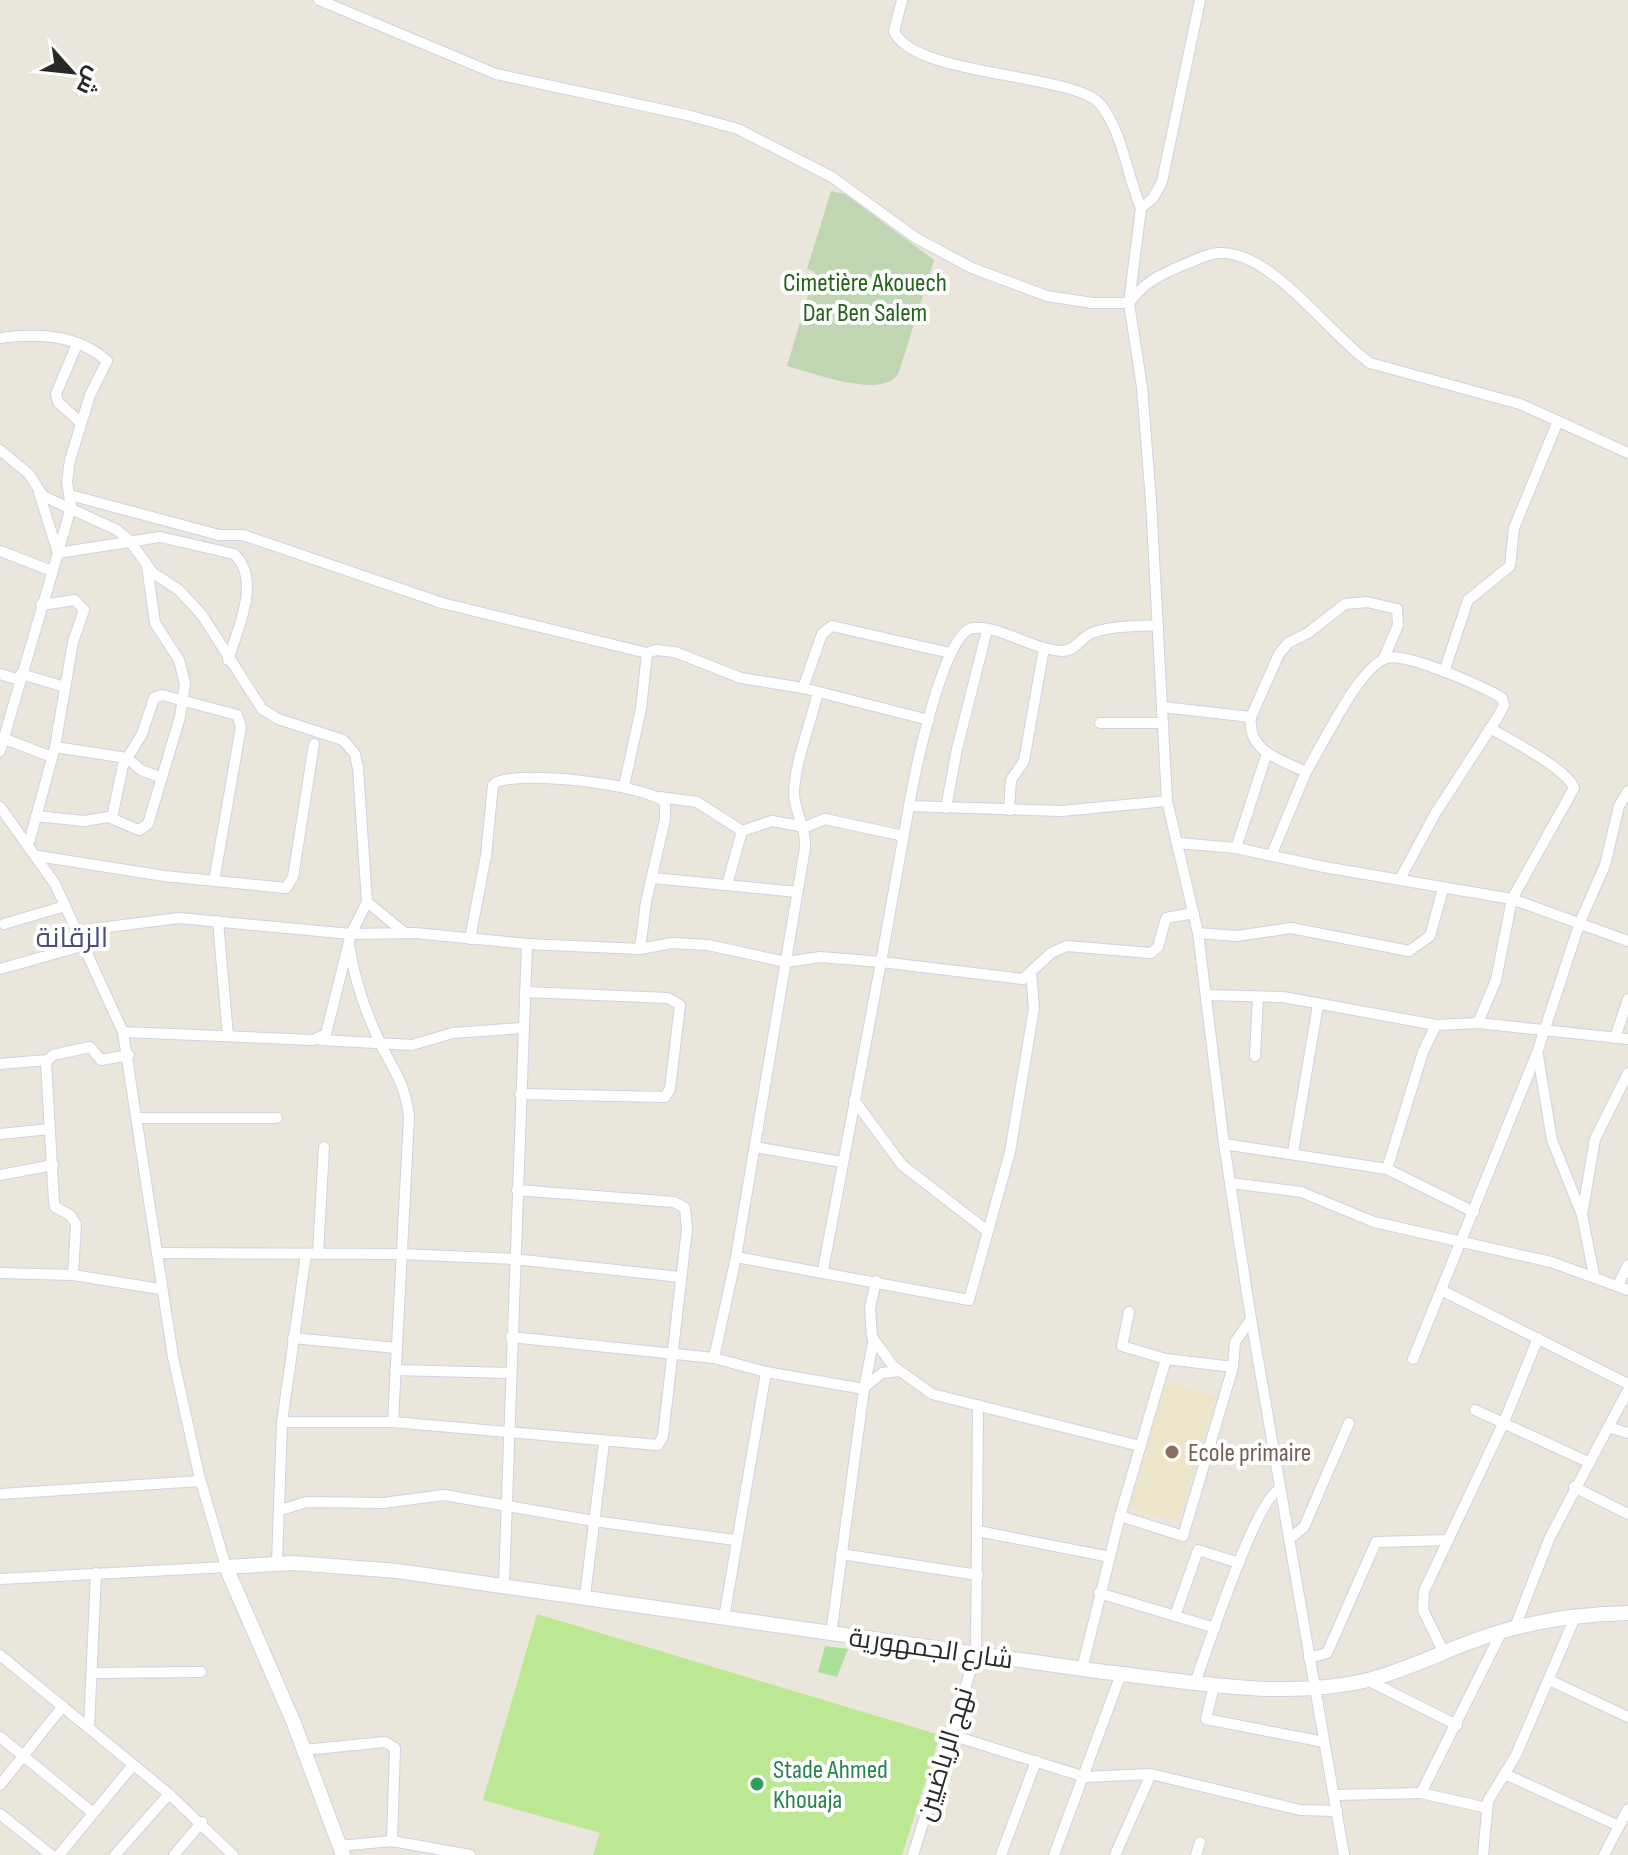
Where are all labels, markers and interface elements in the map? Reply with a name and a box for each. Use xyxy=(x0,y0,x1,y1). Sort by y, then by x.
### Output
north arrow xyxy=(32,32,112,112)
text: ش xyxy=(70,62,107,99)
park label: Cimetière Akouech Dar Ben Salem xyxy=(783,268,947,329)
district label: الزقانة xyxy=(36,922,108,955)
place label: Ecole primaire xyxy=(1188,1438,1311,1469)
marker: Ecole primaire xyxy=(1163,1443,1181,1461)
street label: شارع الجمهورية xyxy=(847,1623,1015,1676)
street label: نهج الرياضيين xyxy=(910,1684,980,1825)
place label: Stade Ahmed Khouaja xyxy=(773,1755,888,1816)
marker: Stade Ahmed Khouaja xyxy=(748,1775,766,1793)

